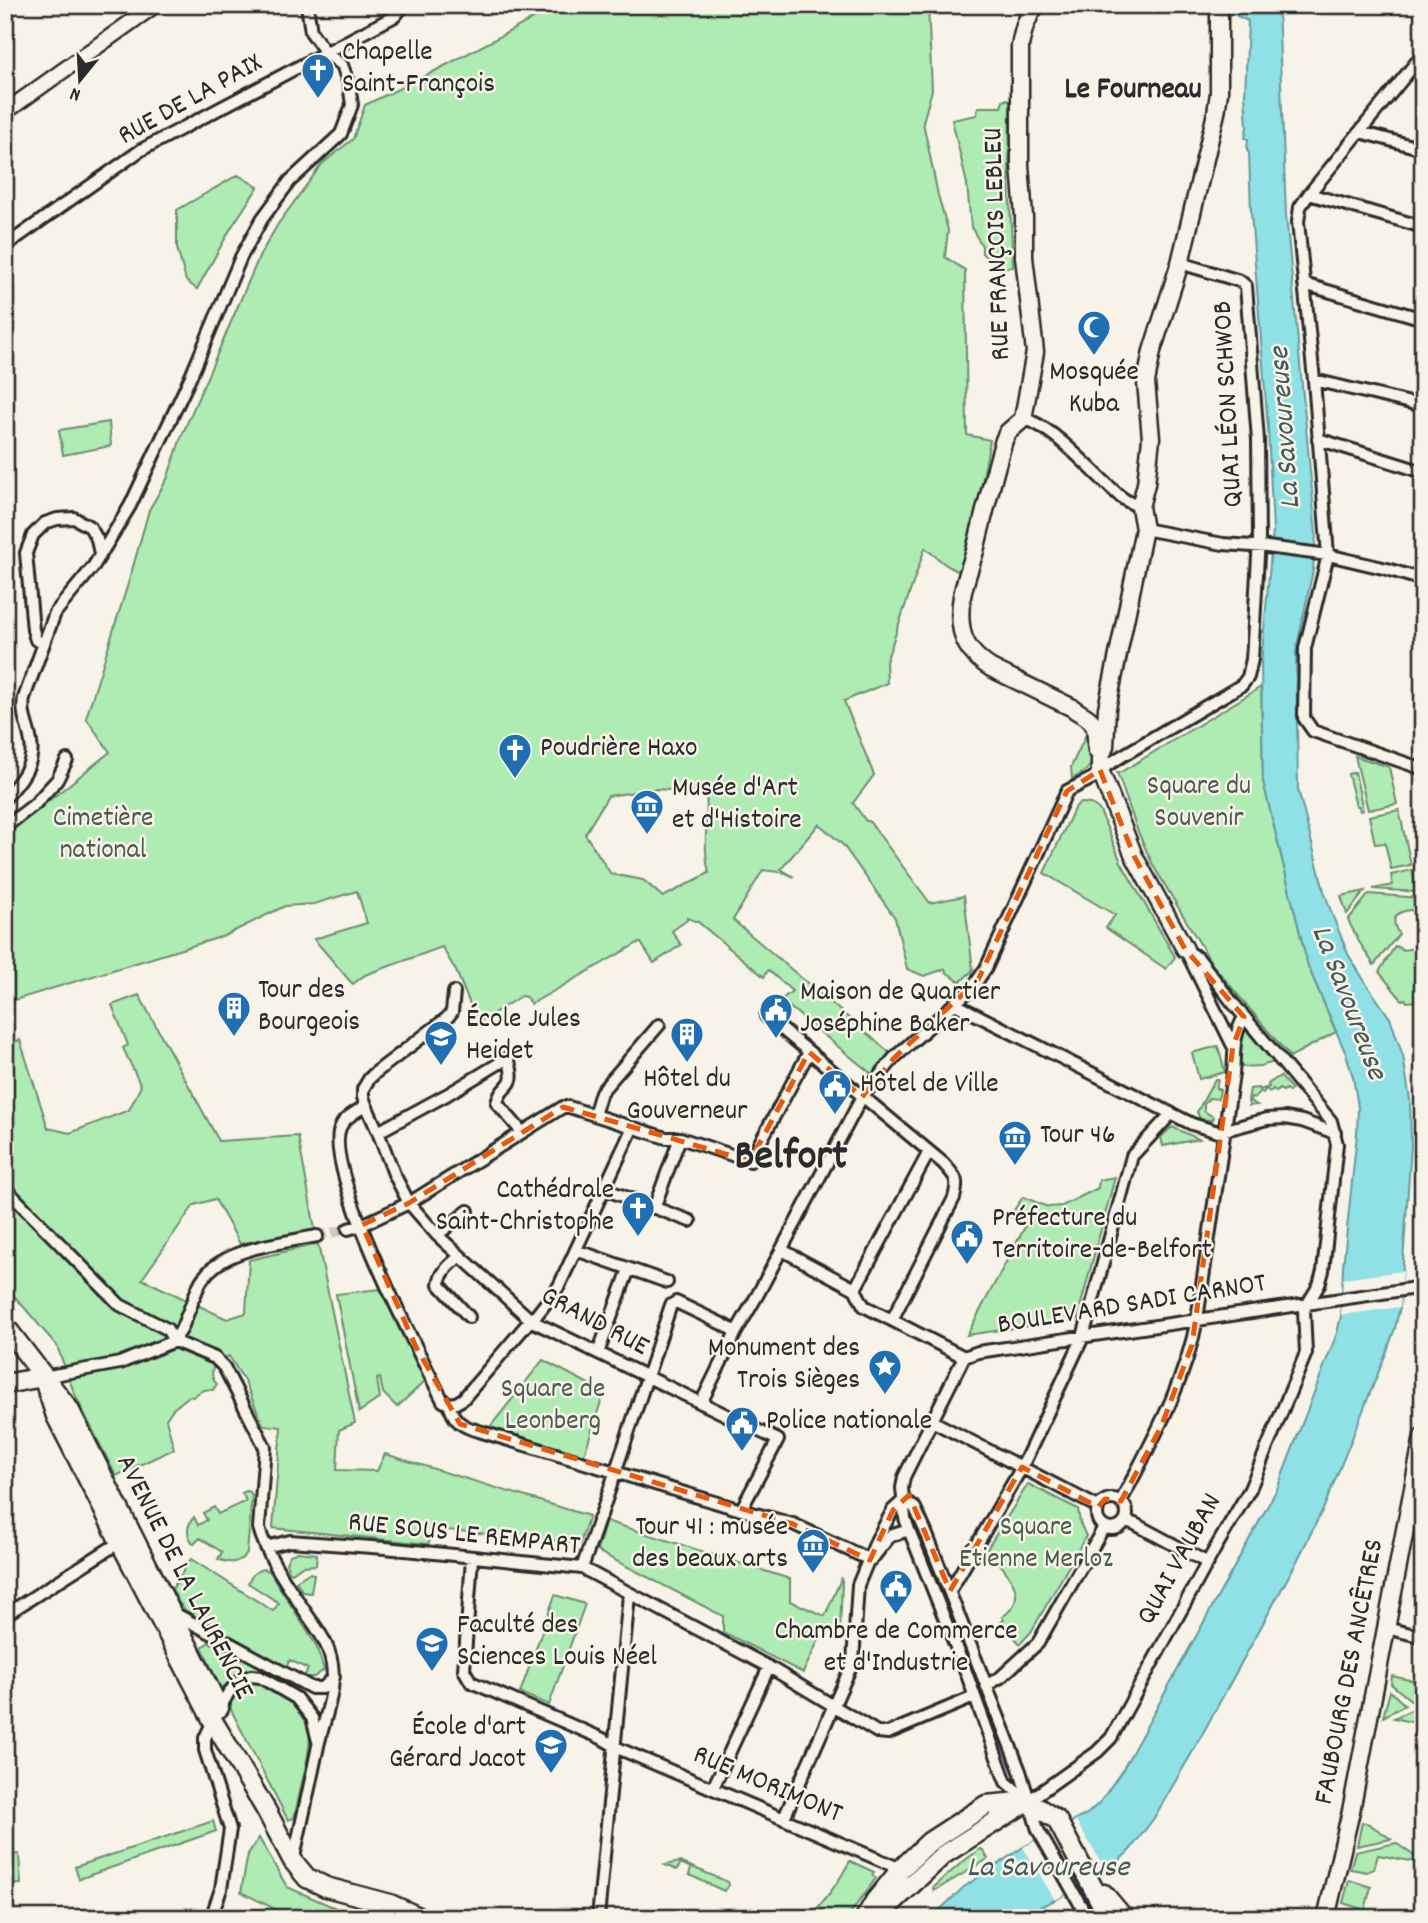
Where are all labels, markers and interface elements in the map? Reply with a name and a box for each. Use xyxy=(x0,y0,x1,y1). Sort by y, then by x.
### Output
place label: Chapelle Saint-François xyxy=(342,34,495,106)
street label: RUE DE LA PAIX xyxy=(112,45,271,157)
north arrow xyxy=(46,46,116,116)
church icon: Chapelle Saint-François xyxy=(299,51,337,100)
district label: Le Fourneau xyxy=(1064,70,1202,113)
text: N xyxy=(67,79,84,107)
street label: RUE FRANÇOIS LEBLEU xyxy=(975,127,1023,361)
street label: QUAI LÉON SCHWOB xyxy=(1205,300,1255,508)
mosque icon: Mosquée Kuba xyxy=(1075,308,1113,357)
water label: La Savoureuse xyxy=(1260,344,1314,510)
place label: Mosquée Kuba xyxy=(1049,354,1139,426)
place label: Poudrière Haxo xyxy=(540,730,697,770)
church icon: Poudrière Haxo xyxy=(496,731,534,780)
park label: Square du Souvenir xyxy=(1147,768,1251,840)
place label: Musée d'Art et d'Histoire xyxy=(672,770,802,842)
museum icon: Musée d'Art et d'Histoire xyxy=(628,787,666,836)
park label: Cimetière national xyxy=(53,800,153,872)
water label: La Savoureuse xyxy=(1298,919,1397,1088)
place label: Tour des Bourgeois xyxy=(258,972,360,1044)
place label: Maison de Quartier Joséphine Baker xyxy=(800,974,1001,1046)
building icon: Tour des Bourgeois xyxy=(215,989,253,1038)
public building icon: Maison de Quartier Joséphine Baker xyxy=(757,991,795,1040)
place label: École Jules Heidet xyxy=(466,1001,581,1073)
building icon: Hôtel du Gouverneur xyxy=(668,1015,706,1064)
school or university icon: École Jules Heidet xyxy=(422,1018,460,1067)
place label: Hôtel du Gouverneur xyxy=(627,1061,748,1133)
place label: Hôtel de Ville xyxy=(860,1066,999,1106)
public building icon: Hôtel de Ville xyxy=(816,1067,854,1116)
place label: Tour 46 xyxy=(1040,1117,1115,1157)
museum icon: Tour 46 xyxy=(996,1118,1034,1167)
district label: Belfort xyxy=(735,1129,848,1189)
place label: Cathédrale Saint-Christophe xyxy=(436,1172,614,1244)
church icon: Cathédrale Saint-Christophe xyxy=(619,1189,657,1238)
place label: Préfecture du Territoire-de-Belfort xyxy=(992,1200,1212,1272)
public building icon: Préfecture du Territoire-de-Belfort xyxy=(948,1217,986,1266)
street label: BOULEVARD SADI CARNOT xyxy=(995,1265,1269,1347)
street label: GRAND RUE xyxy=(533,1278,656,1368)
place label: Monument des Trois Sièges xyxy=(708,1330,860,1402)
place icon: Monument des Trois Sièges xyxy=(866,1347,904,1396)
park label: Square de Leonberg xyxy=(501,1371,605,1443)
place label: Police nationale xyxy=(766,1403,932,1443)
public building icon: Police nationale xyxy=(723,1404,761,1453)
street label: AVENUE DE LA LAURENCIE xyxy=(104,1449,262,1708)
street label: QUAI VAUBAN xyxy=(1128,1487,1234,1633)
street label: RUE SOUS LE REMPART xyxy=(346,1504,582,1568)
place label: Tour 41 : musée des beaux arts xyxy=(632,1509,788,1581)
park label: Square Étienne Merloz xyxy=(959,1509,1113,1581)
museum icon: Tour 41 : musée des beaux arts xyxy=(794,1526,832,1575)
street label: FAUBOURG DES ANCÊTRES xyxy=(1306,1536,1396,1808)
public building icon: Chambre de Commerce et d'Industrie xyxy=(877,1567,915,1616)
place label: Faculté des Sciences Louis Néel xyxy=(457,1607,657,1679)
place label: Chambre de Commerce et d'Industrie xyxy=(774,1613,1018,1685)
school or university icon: Faculté des Sciences Louis Néel xyxy=(413,1624,451,1673)
place label: École d'art Gérard Jacot xyxy=(389,1709,526,1781)
school or university icon: École d'art Gérard Jacot xyxy=(532,1726,570,1775)
street label: RUE MORIMONT xyxy=(686,1737,848,1835)
water label: La Savoureuse xyxy=(967,1848,1131,1891)

